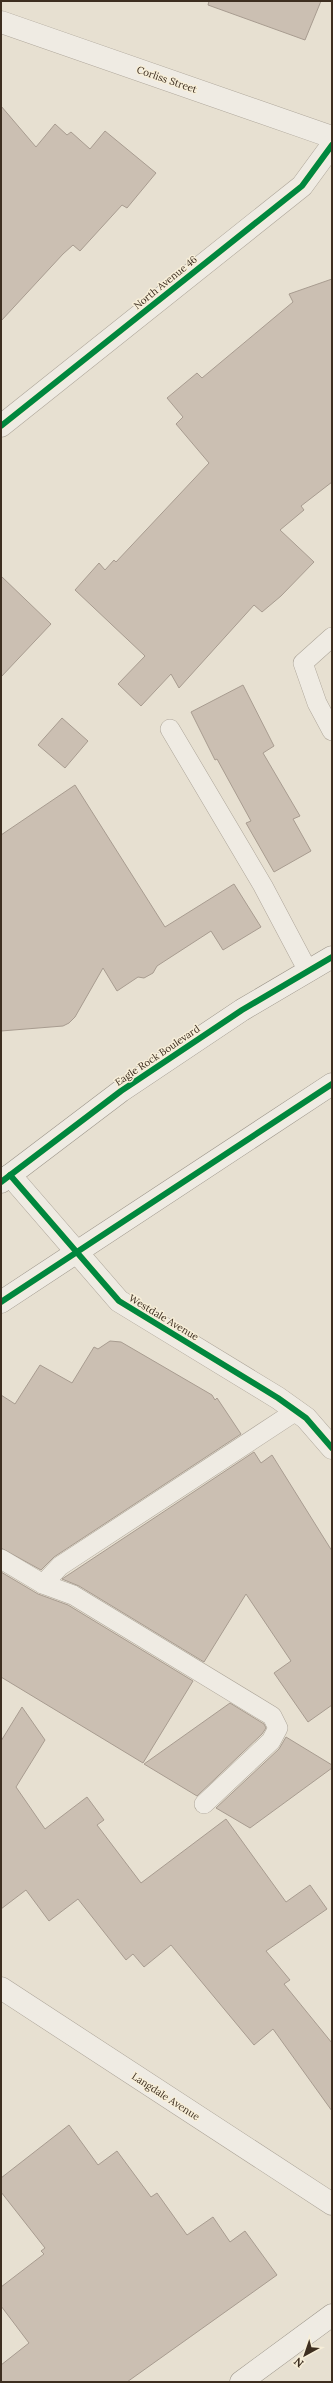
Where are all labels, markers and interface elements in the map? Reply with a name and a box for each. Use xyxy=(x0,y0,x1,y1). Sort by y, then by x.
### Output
street label: Corliss Street xyxy=(135,63,199,96)
street label: North Avenue 46 xyxy=(131,253,200,312)
street label: Eagle Rock Boulevard xyxy=(112,1022,202,1089)
street label: Westdale Avenue xyxy=(126,1291,202,1344)
street label: Langdale Avenue xyxy=(129,2070,203,2124)
north arrow xyxy=(285,2335,325,2375)
text: N xyxy=(290,2354,306,2371)

